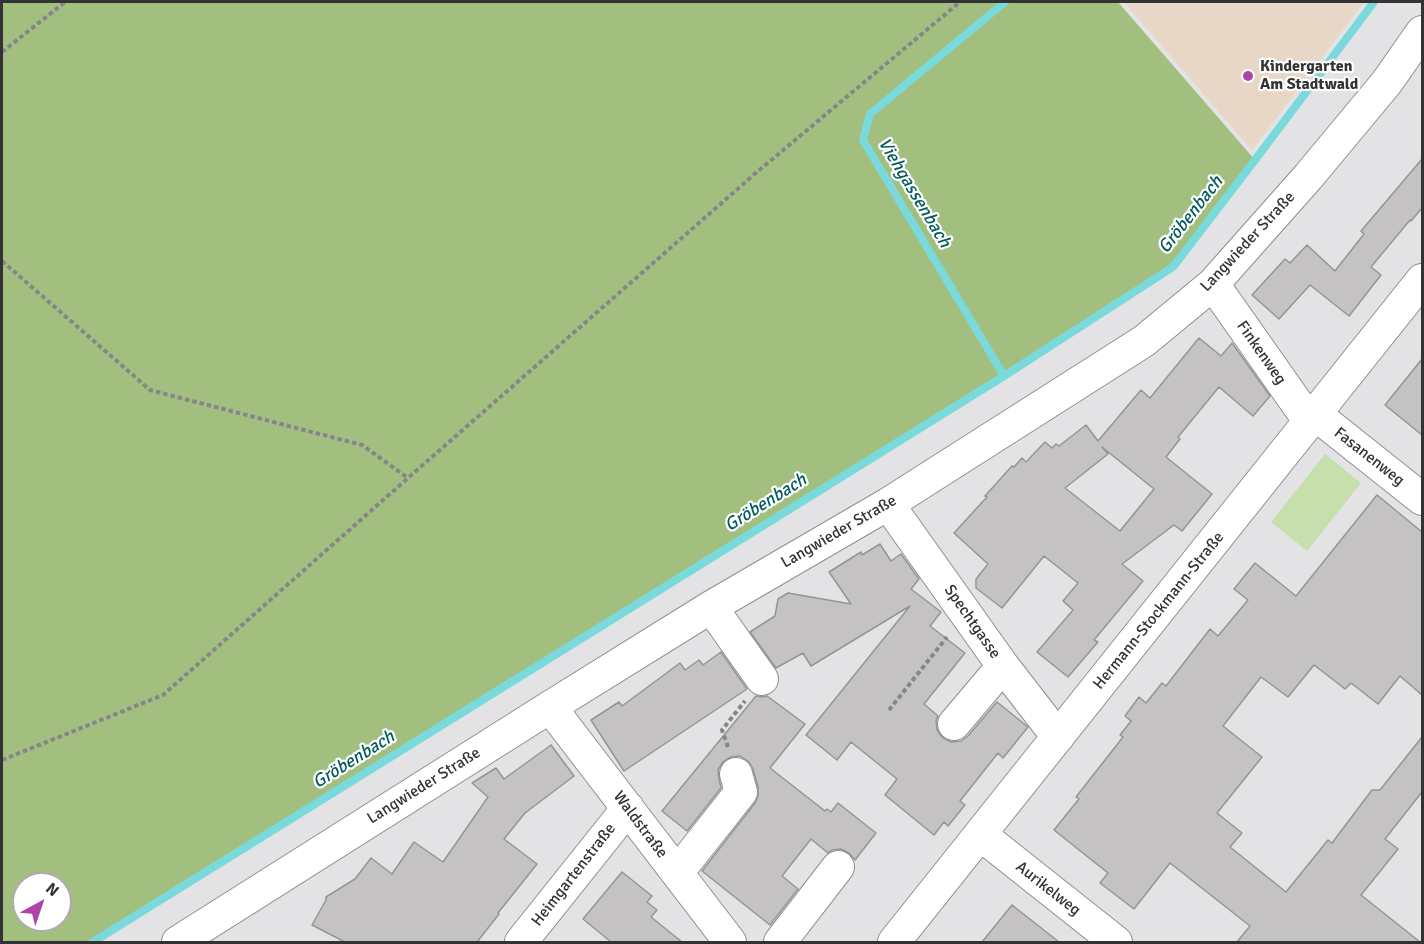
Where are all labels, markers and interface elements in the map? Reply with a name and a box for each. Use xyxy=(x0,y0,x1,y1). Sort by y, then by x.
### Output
place label: Kindergarten Am Stadtwald xyxy=(1260,57,1358,95)
marker: Kindergarten Am Stadtwald xyxy=(1241,69,1255,83)
water label: Viehgassenbach xyxy=(873,134,955,252)
water label: Gröbenbach xyxy=(1154,172,1228,258)
street label: Langwieder Straße xyxy=(1197,188,1299,296)
street label: Finkenweg xyxy=(1232,317,1290,389)
street label: Fasanenweg xyxy=(1330,424,1408,490)
water label: Gröbenbach xyxy=(721,469,811,537)
street label: Langwieder Straße xyxy=(778,491,900,573)
street label: Hermann-Stockmann-Straße xyxy=(1089,528,1229,694)
street label: Spechtgasse xyxy=(940,581,1004,663)
water label: Gröbenbach xyxy=(309,726,399,794)
street label: Langwieder Straße xyxy=(364,743,484,829)
street label: Waldstraße xyxy=(609,788,671,862)
street label: Heimgartenstraße xyxy=(528,820,620,930)
street label: Aurikelweg xyxy=(1012,858,1084,920)
north arrow xyxy=(12,872,72,932)
text: N xyxy=(42,878,63,901)

